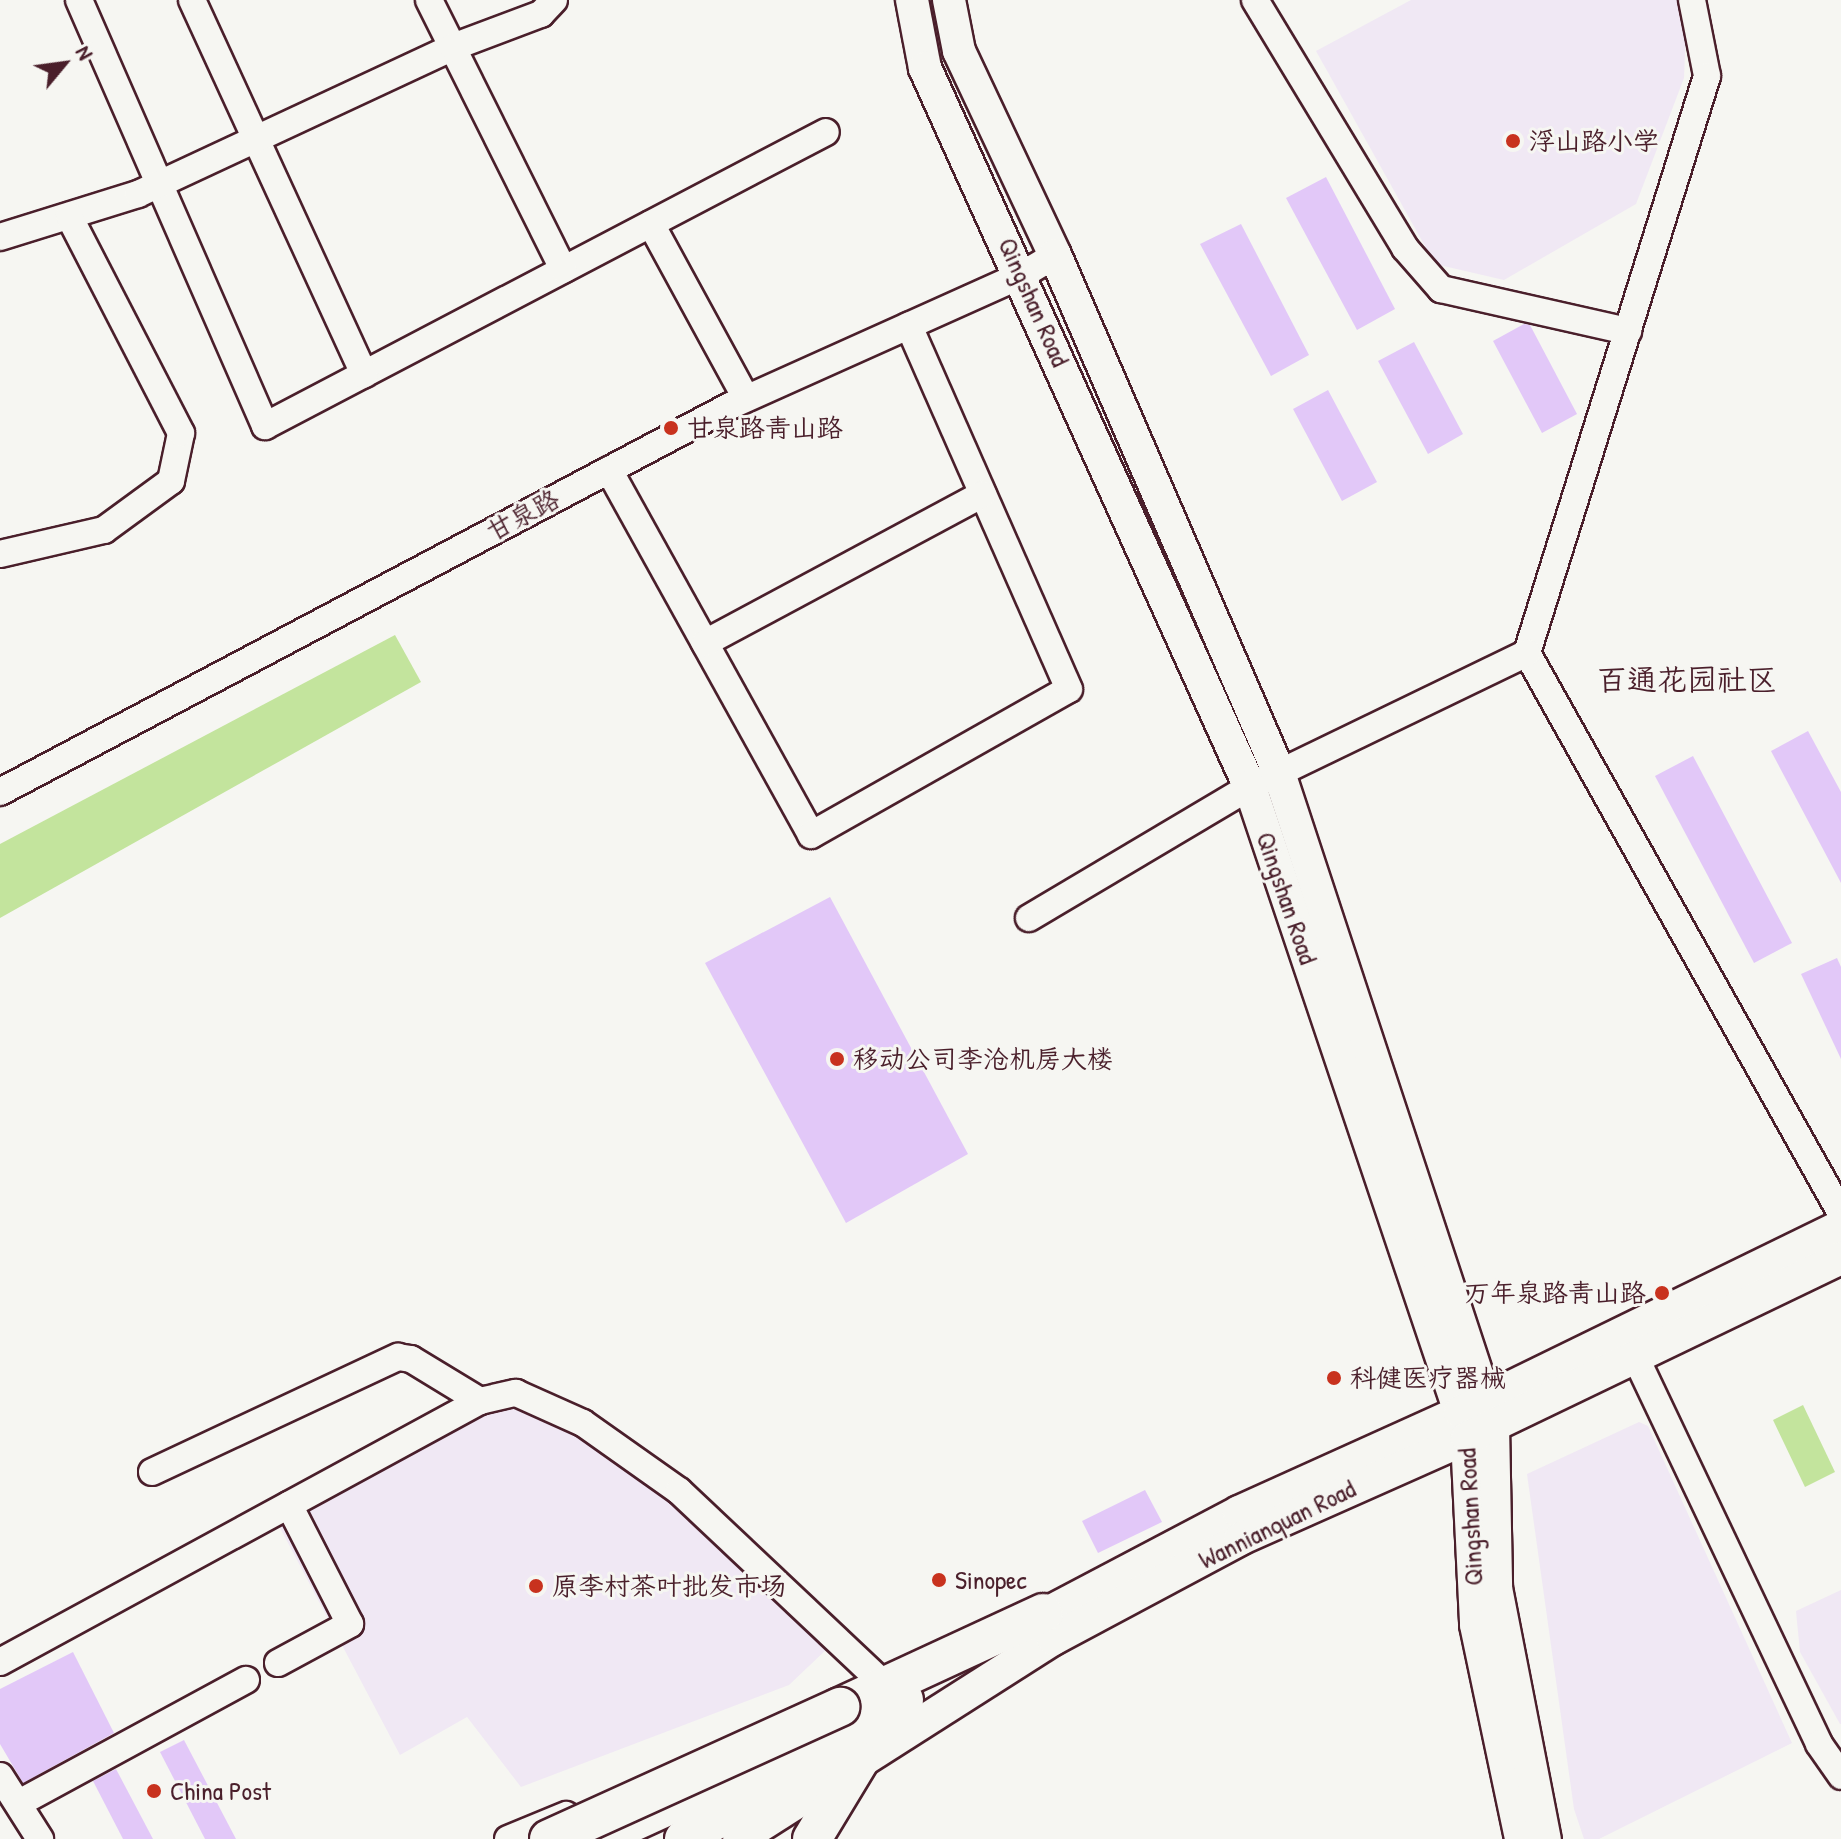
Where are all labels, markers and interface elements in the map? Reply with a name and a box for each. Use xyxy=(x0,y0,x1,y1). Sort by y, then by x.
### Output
north arrow xyxy=(24,24,104,104)
text: N xyxy=(69,40,101,65)
place label: 浮山路小学 xyxy=(1529,125,1659,157)
marker: 浮山路小学 xyxy=(1504,132,1522,150)
street label: Qingshan Road xyxy=(992,233,1076,371)
place label: 甘泉路青山路 xyxy=(687,412,843,444)
marker: 甘泉路青山路 xyxy=(662,419,680,437)
street label: 甘泉路 xyxy=(481,483,565,547)
district label: 百通花园社区 xyxy=(1597,661,1777,697)
street label: Qingshan Road xyxy=(1250,828,1324,968)
place label: 移动公司李沧机房大楼 xyxy=(853,1043,1113,1075)
marker: 移动公司李沧机房大楼 xyxy=(828,1050,846,1068)
place label: 万年泉路青山路 xyxy=(1464,1277,1646,1309)
marker: 万年泉路青山路 xyxy=(1653,1284,1671,1302)
place label: 科健医疗器械 xyxy=(1350,1362,1506,1394)
marker: 科健医疗器械 xyxy=(1325,1369,1343,1387)
street label: Qingshan Road xyxy=(1451,1447,1489,1587)
street label: Wannianquan Road xyxy=(1194,1473,1360,1575)
place label: Sinopec xyxy=(955,1564,1027,1596)
place label: 原李村茶叶批发市场 xyxy=(552,1570,786,1602)
marker: Sinopec xyxy=(930,1571,948,1589)
marker: 原李村茶叶批发市场 xyxy=(527,1577,545,1595)
place label: China Post xyxy=(170,1775,271,1807)
marker: China Post xyxy=(145,1782,163,1800)

